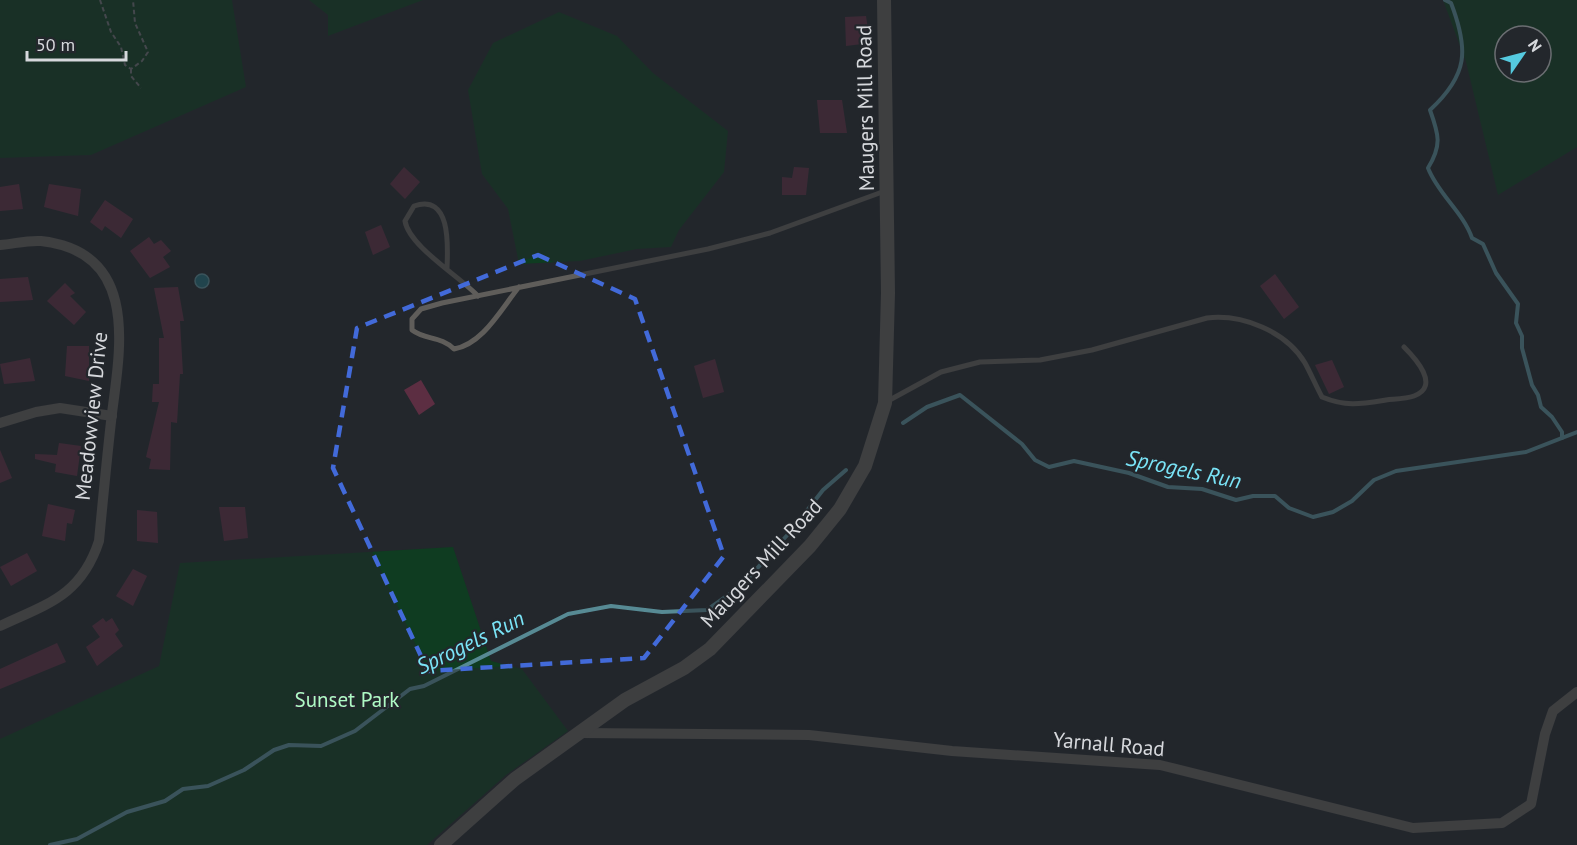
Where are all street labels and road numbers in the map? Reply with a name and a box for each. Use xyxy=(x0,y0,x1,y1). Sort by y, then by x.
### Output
street label: Maugers Mill Road xyxy=(850,25,880,191)
street label: Meadowview Drive xyxy=(69,330,113,502)
street label: Maugers Mill Road xyxy=(694,493,828,633)
street label: Yarnall Road xyxy=(1052,726,1166,762)

